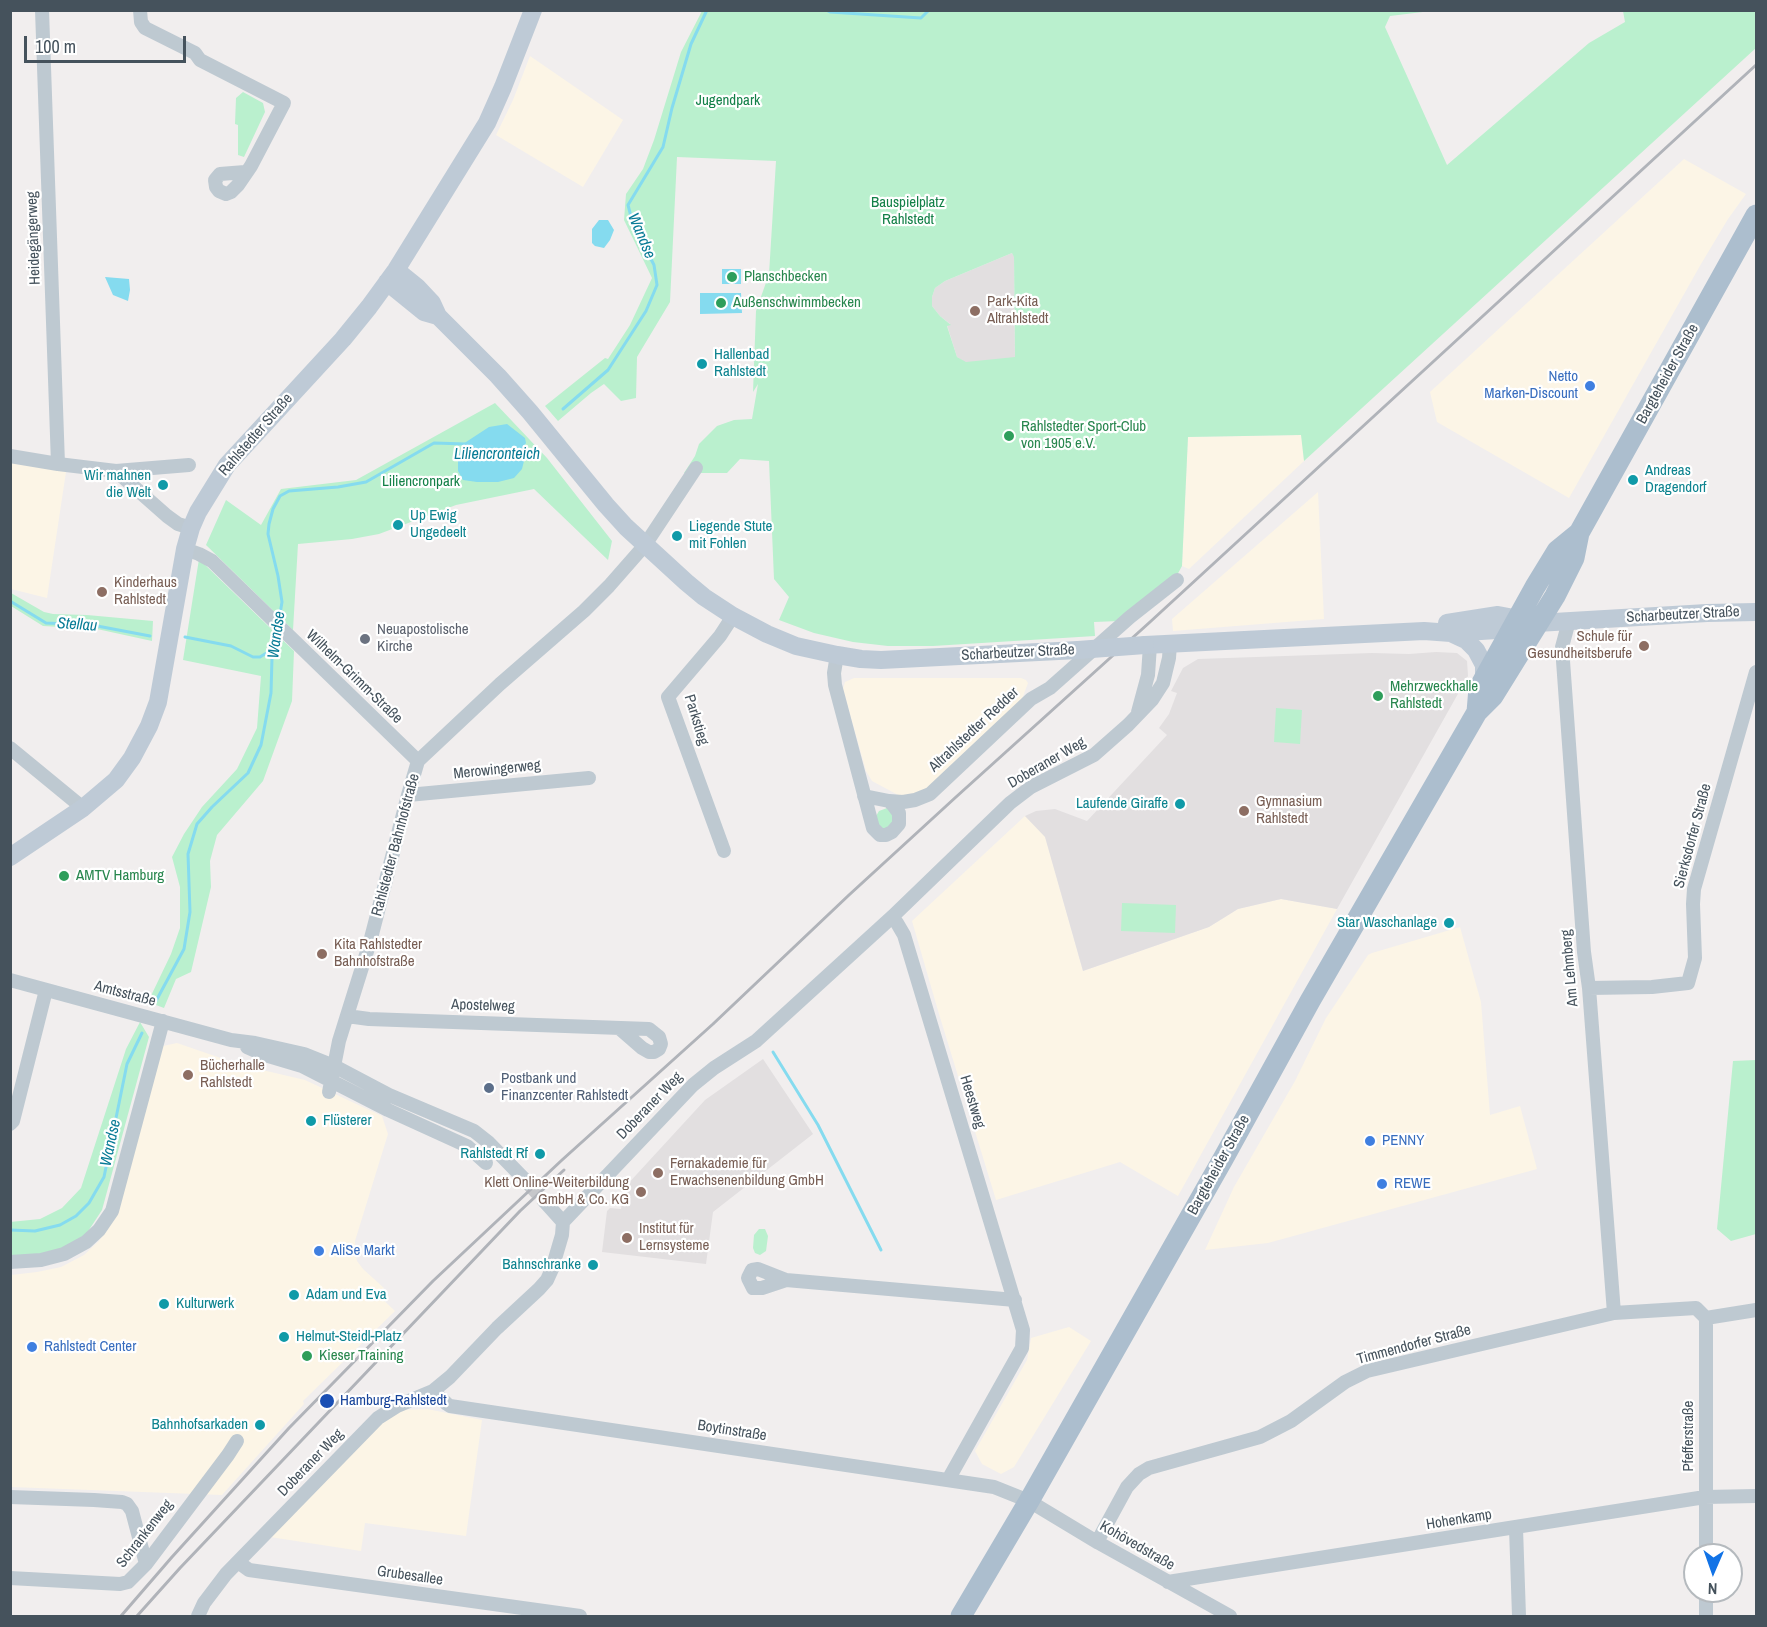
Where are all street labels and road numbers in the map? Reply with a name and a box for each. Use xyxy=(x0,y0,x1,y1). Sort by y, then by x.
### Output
street label: Heidegängerweg xyxy=(23,191,45,285)
street label: Bargteheider Straße xyxy=(1633,321,1703,427)
street label: Rahlstedter Straße xyxy=(215,390,297,480)
street label: Scharbeutzer Straße xyxy=(1626,603,1740,627)
street label: Wilhelm-Grimm-Straße xyxy=(302,626,406,728)
street label: Scharbeutzer Straße xyxy=(961,641,1075,665)
street label: Altrahlstedter Redder xyxy=(925,684,1023,776)
street label: Parkstieg xyxy=(680,693,712,747)
street label: Doberaner Weg xyxy=(1005,734,1089,792)
street label: Merowingerweg xyxy=(453,756,541,784)
street label: Rahlstedter Bahnhofstraße xyxy=(368,772,424,918)
street label: Sierksdorfer Straße xyxy=(1670,782,1716,890)
street label: Am Lehmberg xyxy=(1558,929,1582,1007)
street label: Amtsstraße xyxy=(92,977,158,1011)
street label: Apostelweg xyxy=(451,996,515,1016)
street label: Doberaner Weg xyxy=(613,1069,687,1143)
street label: Heestweg xyxy=(955,1073,989,1131)
street label: Bargteheider Straße xyxy=(1184,1112,1254,1218)
street label: Timmendorfer Straße xyxy=(1355,1321,1473,1369)
street label: Pfefferstraße xyxy=(1680,1401,1698,1471)
street label: Boytinstraße xyxy=(696,1417,768,1445)
street label: Doberaner Weg xyxy=(274,1426,348,1500)
street label: Schrankenweg xyxy=(113,1496,177,1572)
street label: Hohenkamp xyxy=(1425,1506,1493,1534)
street label: Kohövedstraße xyxy=(1096,1517,1178,1575)
street label: Grubesallee xyxy=(376,1562,444,1590)

